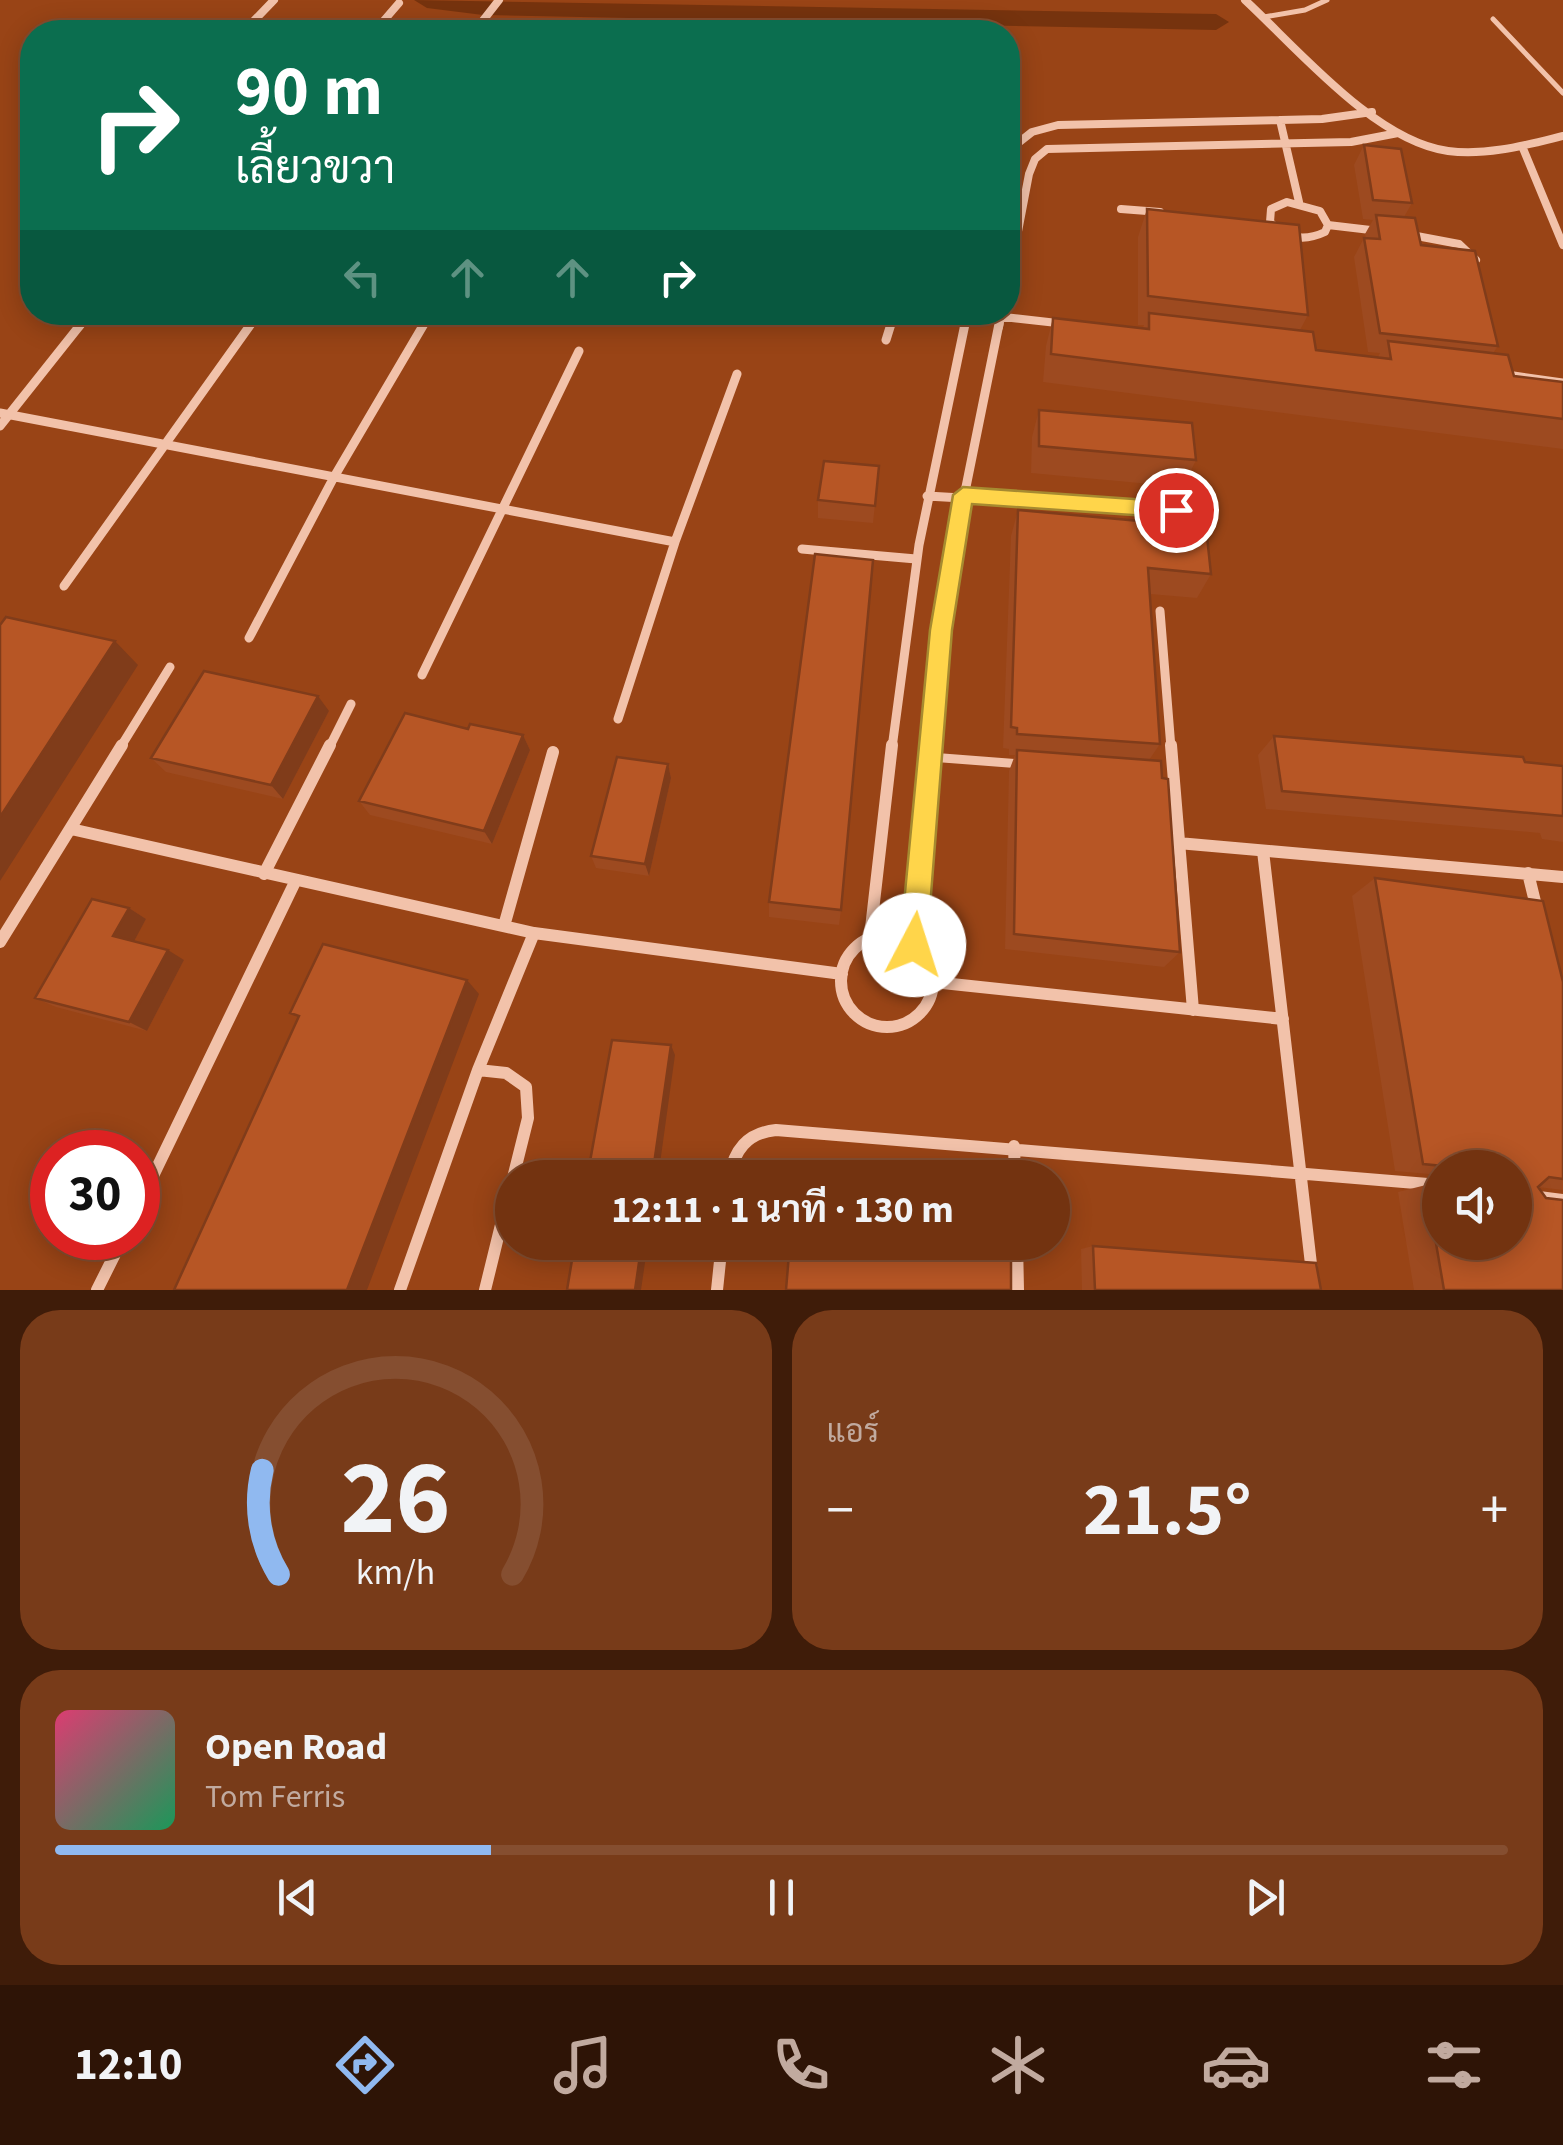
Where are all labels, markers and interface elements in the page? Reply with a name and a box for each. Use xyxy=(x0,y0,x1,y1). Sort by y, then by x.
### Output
text: 90 m xyxy=(235,42,383,142)
icon: right xyxy=(70,60,200,190)
text: เลี้ยวขวา xyxy=(235,137,395,201)
icon: left xyxy=(335,250,390,305)
icon: ahead xyxy=(440,250,495,305)
icon: ahead xyxy=(545,250,600,305)
icon: right xyxy=(650,250,705,305)
pin xyxy=(1134,468,1219,553)
icon: arrive xyxy=(1149,483,1204,538)
position arrow xyxy=(862,893,966,997)
speed limit sign: 30 xyxy=(30,1130,160,1260)
map controls xyxy=(1422,1150,1532,1260)
button: sound xyxy=(1422,1150,1532,1260)
text: 12:11 · 1 นาที · 130 m xyxy=(611,1183,954,1237)
text: แอร์ xyxy=(827,1409,879,1455)
text: 26 xyxy=(341,1426,451,1574)
text: 21.5° xyxy=(1083,1457,1252,1564)
text: − xyxy=(827,1472,854,1550)
text: + xyxy=(1481,1472,1508,1550)
text: km/h xyxy=(356,1547,435,1598)
text: Open Road xyxy=(205,1720,387,1774)
text: Tom Ferris xyxy=(205,1774,345,1820)
icon: previous xyxy=(270,1870,325,1925)
icon: pause xyxy=(754,1870,809,1925)
icon: next xyxy=(1238,1870,1293,1925)
icon: directions xyxy=(330,2030,400,2100)
icon: music xyxy=(548,2030,618,2100)
icon: phone xyxy=(766,2030,836,2100)
icon: climate xyxy=(983,2030,1053,2100)
icon: car xyxy=(1201,2030,1271,2100)
icon: filters xyxy=(1419,2030,1489,2100)
text: 12:10 xyxy=(74,2033,182,2097)

